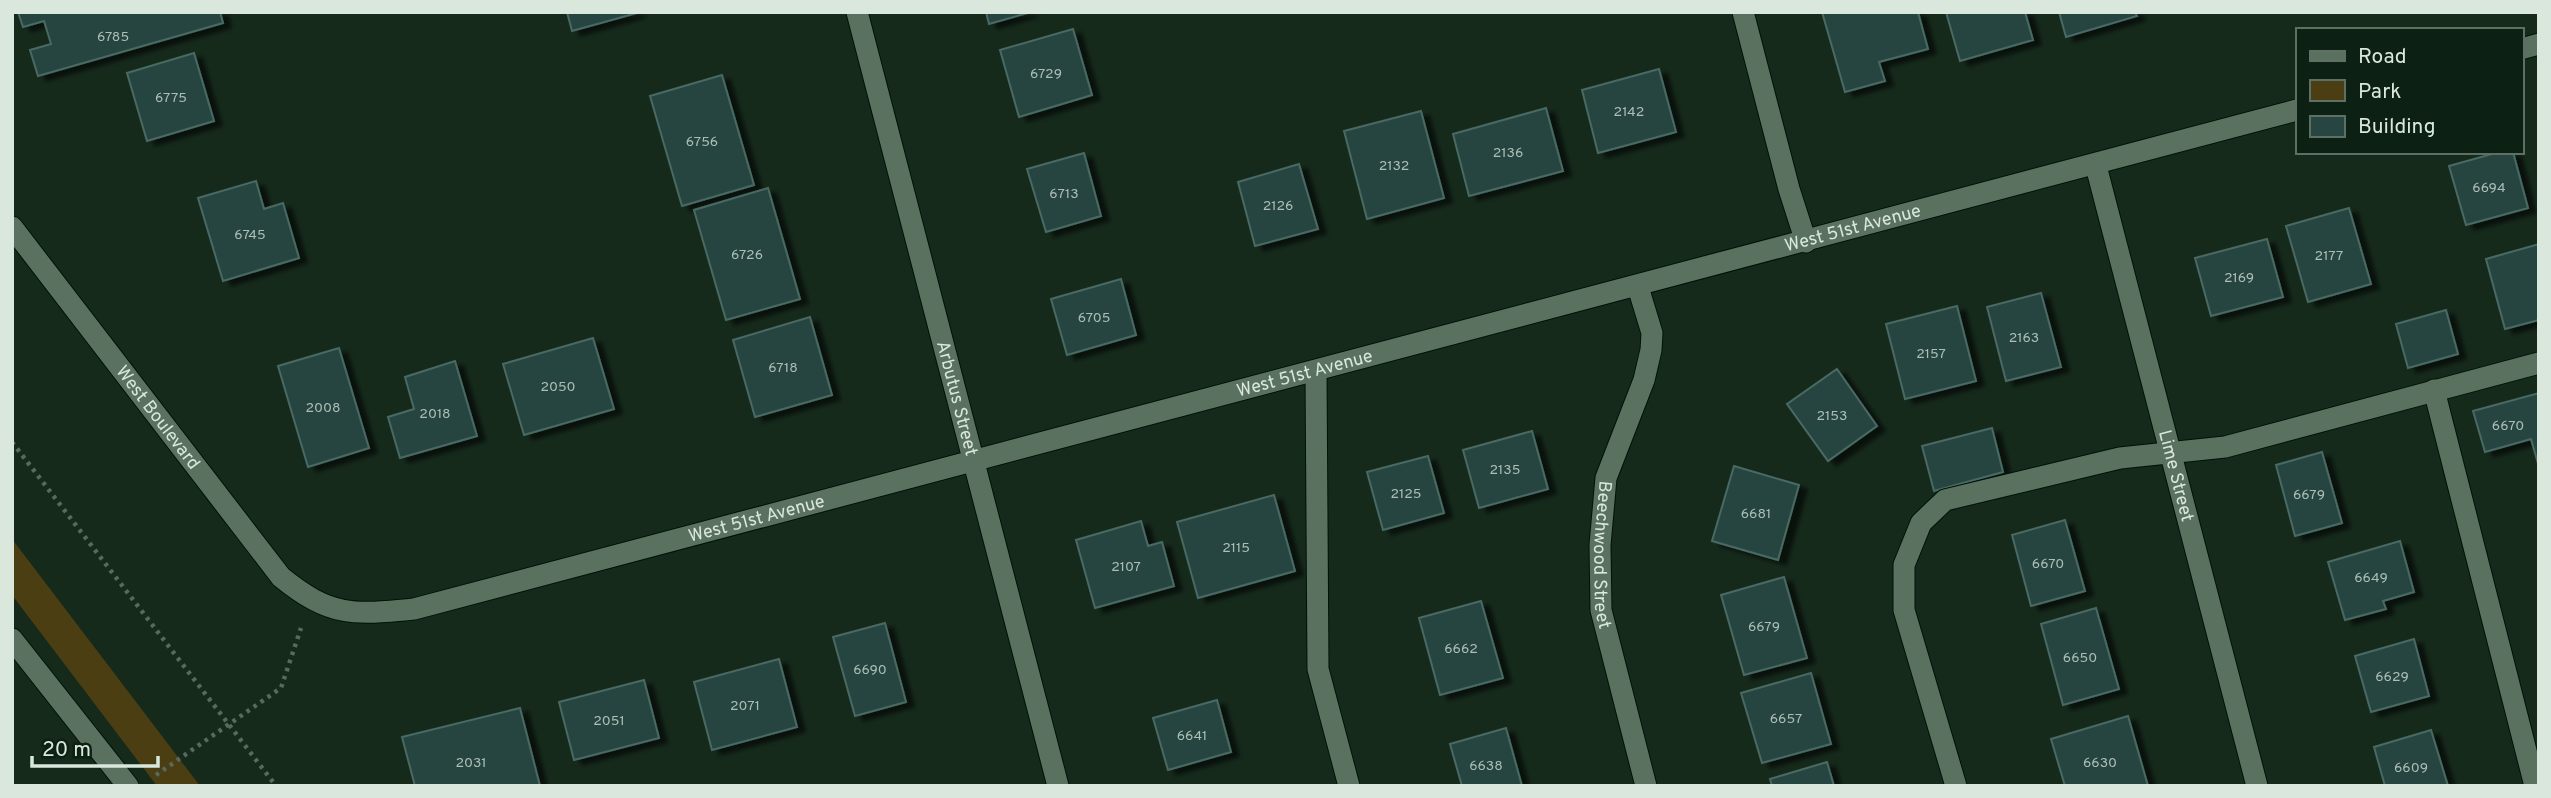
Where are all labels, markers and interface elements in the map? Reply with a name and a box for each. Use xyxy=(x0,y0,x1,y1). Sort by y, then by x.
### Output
legend xyxy=(2296,28,2523,154)
house number: 6785 xyxy=(97,29,129,46)
text: Road xyxy=(2358,44,2407,71)
house number: 6729 xyxy=(1030,66,1062,83)
text: Park xyxy=(2358,79,2401,106)
house number: 6775 xyxy=(155,90,187,107)
house number: 2142 xyxy=(1614,104,1644,121)
text: Building xyxy=(2358,114,2436,141)
house number: 6756 xyxy=(686,134,718,151)
house number: 2136 xyxy=(1493,145,1523,162)
house number: 2132 xyxy=(1379,158,1409,175)
house number: 6694 xyxy=(2472,180,2506,197)
house number: 6713 xyxy=(1049,186,1079,203)
house number: 2126 xyxy=(1263,198,1293,215)
street label: West 51st Avenue xyxy=(1782,200,1924,258)
house number: 6745 xyxy=(234,227,266,244)
house number: 6726 xyxy=(731,247,763,264)
house number: 2177 xyxy=(2315,248,2343,265)
house number: 2169 xyxy=(2224,270,2254,287)
house number: 6705 xyxy=(1078,310,1110,327)
house number: 2163 xyxy=(2009,330,2039,347)
street label: Arbutus Street xyxy=(930,338,982,459)
street label: West 51st Avenue xyxy=(1234,345,1375,404)
house number: 2157 xyxy=(1916,346,1946,363)
house number: 6718 xyxy=(768,360,798,377)
street label: West Boulevard xyxy=(110,362,204,475)
house number: 2050 xyxy=(540,379,576,396)
house number: 2008 xyxy=(306,400,341,417)
house number: 2018 xyxy=(419,406,451,423)
house number: 2153 xyxy=(1817,408,1847,425)
house number: 6670 xyxy=(2492,418,2524,435)
street label: Lime Street xyxy=(2152,428,2198,524)
house number: 2135 xyxy=(1490,462,1520,479)
street label: Beechwood Street xyxy=(1587,480,1616,632)
house number: 2125 xyxy=(1390,486,1422,503)
house number: 6679 xyxy=(2293,487,2325,504)
street label: West 51st Avenue xyxy=(686,491,827,549)
house number: 6681 xyxy=(1741,506,1771,523)
house number: 2115 xyxy=(1222,540,1250,557)
house number: 6670 xyxy=(2032,556,2064,573)
house number: 2107 xyxy=(1111,559,1141,576)
house number: 6649 xyxy=(2354,570,2388,587)
house number: 6679 xyxy=(1748,619,1780,636)
house number: 6662 xyxy=(1444,641,1478,658)
house number: 6650 xyxy=(2063,650,2097,667)
house number: 6690 xyxy=(853,662,887,679)
house number: 6629 xyxy=(2375,669,2409,686)
house number: 2071 xyxy=(730,698,760,715)
house number: 6657 xyxy=(1770,711,1802,728)
house number: 2051 xyxy=(593,713,625,730)
scale bar xyxy=(32,724,158,768)
house number: 6641 xyxy=(1177,728,1207,745)
text: 20 m xyxy=(42,737,91,764)
house number: 2031 xyxy=(455,755,487,772)
house number: 6630 xyxy=(2083,755,2117,772)
house number: 6638 xyxy=(1469,758,1503,775)
house number: 6609 xyxy=(2394,760,2428,777)

